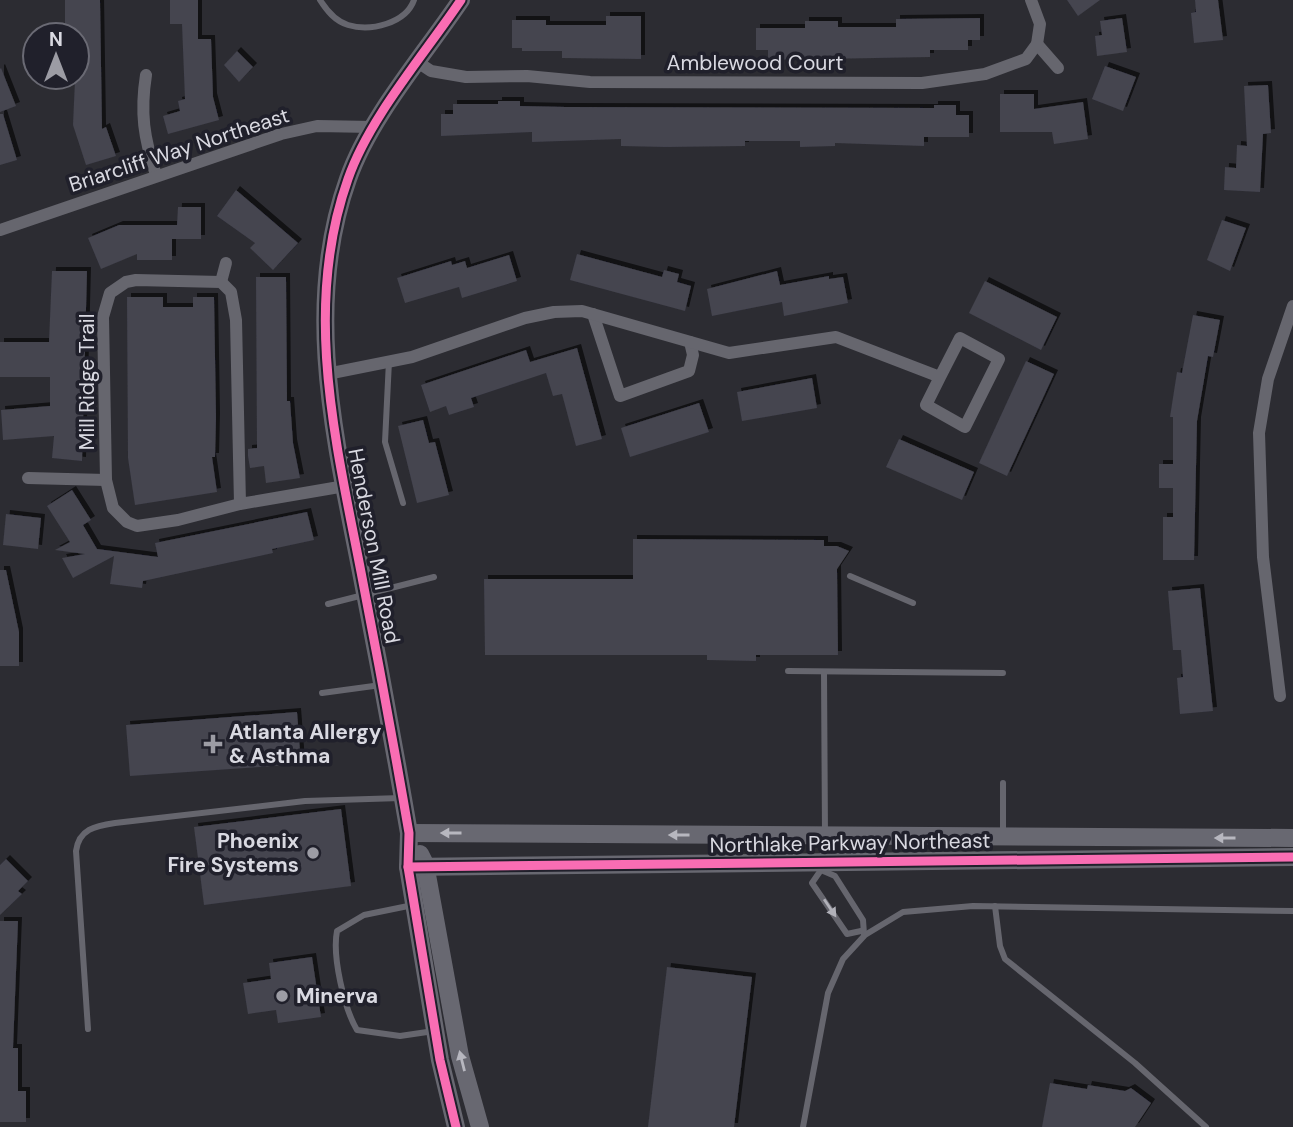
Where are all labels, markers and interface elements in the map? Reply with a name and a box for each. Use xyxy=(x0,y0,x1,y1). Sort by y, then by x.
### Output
north arrow xyxy=(21,21,91,91)
text: N xyxy=(49,27,63,52)
street label: Amblewood Court xyxy=(667,49,843,77)
street label: Briarcliff Way Northeast xyxy=(65,101,293,199)
street label: Mill Ridge Trail xyxy=(73,314,101,450)
street label: Henderson Mill Road xyxy=(341,446,407,646)
place label: Atlanta Allergy & Asthma xyxy=(229,718,382,770)
marker: Atlanta Allergy & Asthma xyxy=(203,734,223,754)
place label: Phoenix Fire Systems xyxy=(167,827,299,879)
one-way arrow xyxy=(440,827,462,839)
street label: Northlake Parkway Northeast xyxy=(709,827,991,859)
one-way arrow xyxy=(668,829,690,840)
one-way arrow xyxy=(1213,832,1235,844)
marker: Phoenix Fire Systems xyxy=(305,845,321,861)
one-way arrow xyxy=(823,898,836,918)
place label: Minerva xyxy=(296,982,378,1010)
marker: Minerva xyxy=(274,988,290,1004)
one-way arrow xyxy=(456,1050,467,1072)

